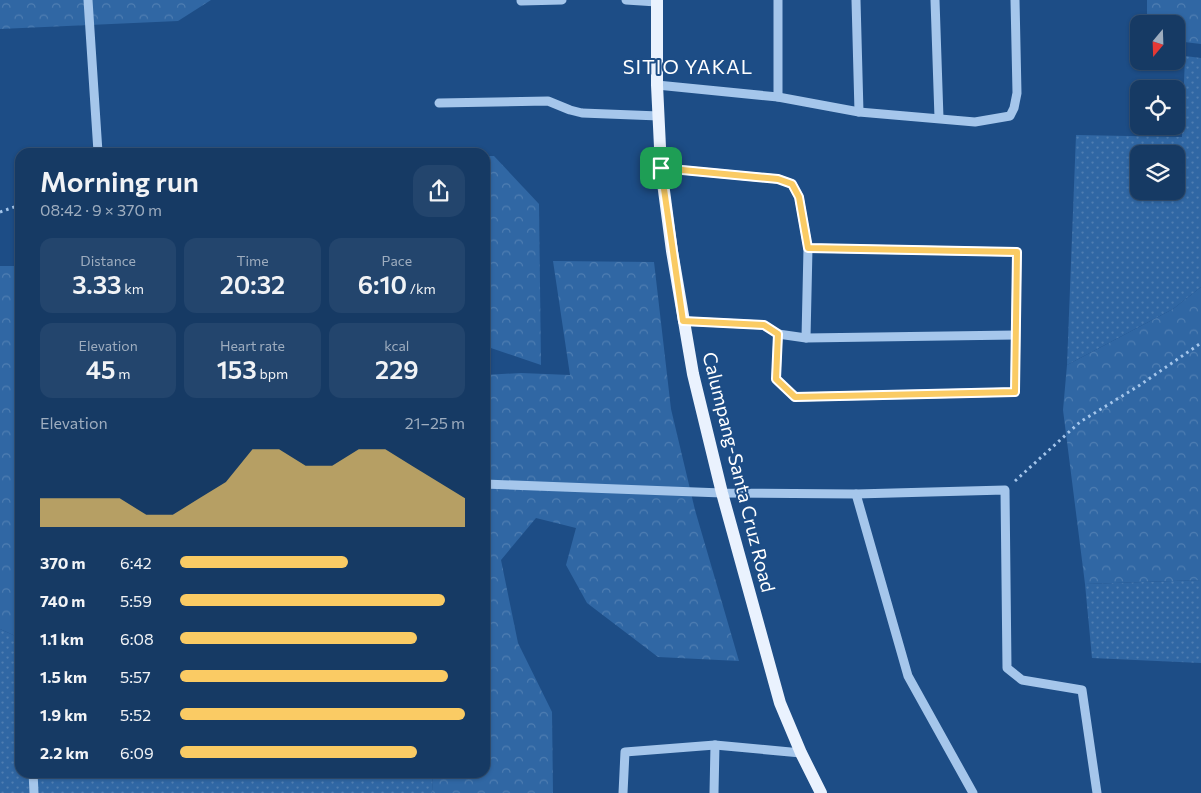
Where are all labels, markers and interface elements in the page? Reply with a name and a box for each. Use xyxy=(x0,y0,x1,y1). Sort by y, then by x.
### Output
north arrow xyxy=(1130,15,1185,70)
map controls xyxy=(1130,15,1185,200)
district label: SITIO YAKAL xyxy=(623,54,753,78)
button: locate xyxy=(1130,80,1185,135)
button: layers xyxy=(1130,145,1185,200)
pin xyxy=(640,147,682,189)
icon: arrive xyxy=(647,154,675,182)
text: Morning run xyxy=(40,164,199,198)
button: share xyxy=(413,165,465,217)
text: 08:42 · 9 × 370 m xyxy=(40,200,162,219)
text: Distance xyxy=(80,252,136,269)
text: Time xyxy=(236,252,269,269)
text: Pace xyxy=(382,252,412,269)
text: 3.33 xyxy=(72,269,122,299)
text: 20:32 xyxy=(220,269,285,299)
text: 6:10 xyxy=(358,269,407,299)
text: km xyxy=(122,280,144,297)
text: /km xyxy=(407,280,436,297)
text: Elevation xyxy=(79,337,138,354)
text: Heart rate xyxy=(220,337,285,354)
text: kcal xyxy=(384,337,409,354)
street label: Calumpang-Santa Cruz Road xyxy=(698,349,781,594)
text: 45 xyxy=(86,354,116,384)
text: 153 xyxy=(217,354,257,384)
text: 229 xyxy=(375,354,419,384)
text: m xyxy=(116,365,130,382)
text: bpm xyxy=(257,365,288,382)
text: Elevation xyxy=(40,413,108,432)
text: 21–25 m xyxy=(405,413,465,432)
text: 370 m xyxy=(40,553,86,572)
text: 6:42 xyxy=(120,553,152,572)
text: 740 m xyxy=(40,591,85,610)
text: 5:59 xyxy=(120,591,152,610)
text: 1.1 km xyxy=(40,629,84,648)
text: 6:08 xyxy=(120,629,154,648)
text: 1.5 km xyxy=(40,667,87,686)
text: 5:57 xyxy=(120,667,151,686)
text: 1.9 km xyxy=(40,705,87,724)
text: 5:52 xyxy=(120,705,151,724)
text: 2.2 km xyxy=(40,743,89,762)
text: 6:09 xyxy=(120,743,154,762)

